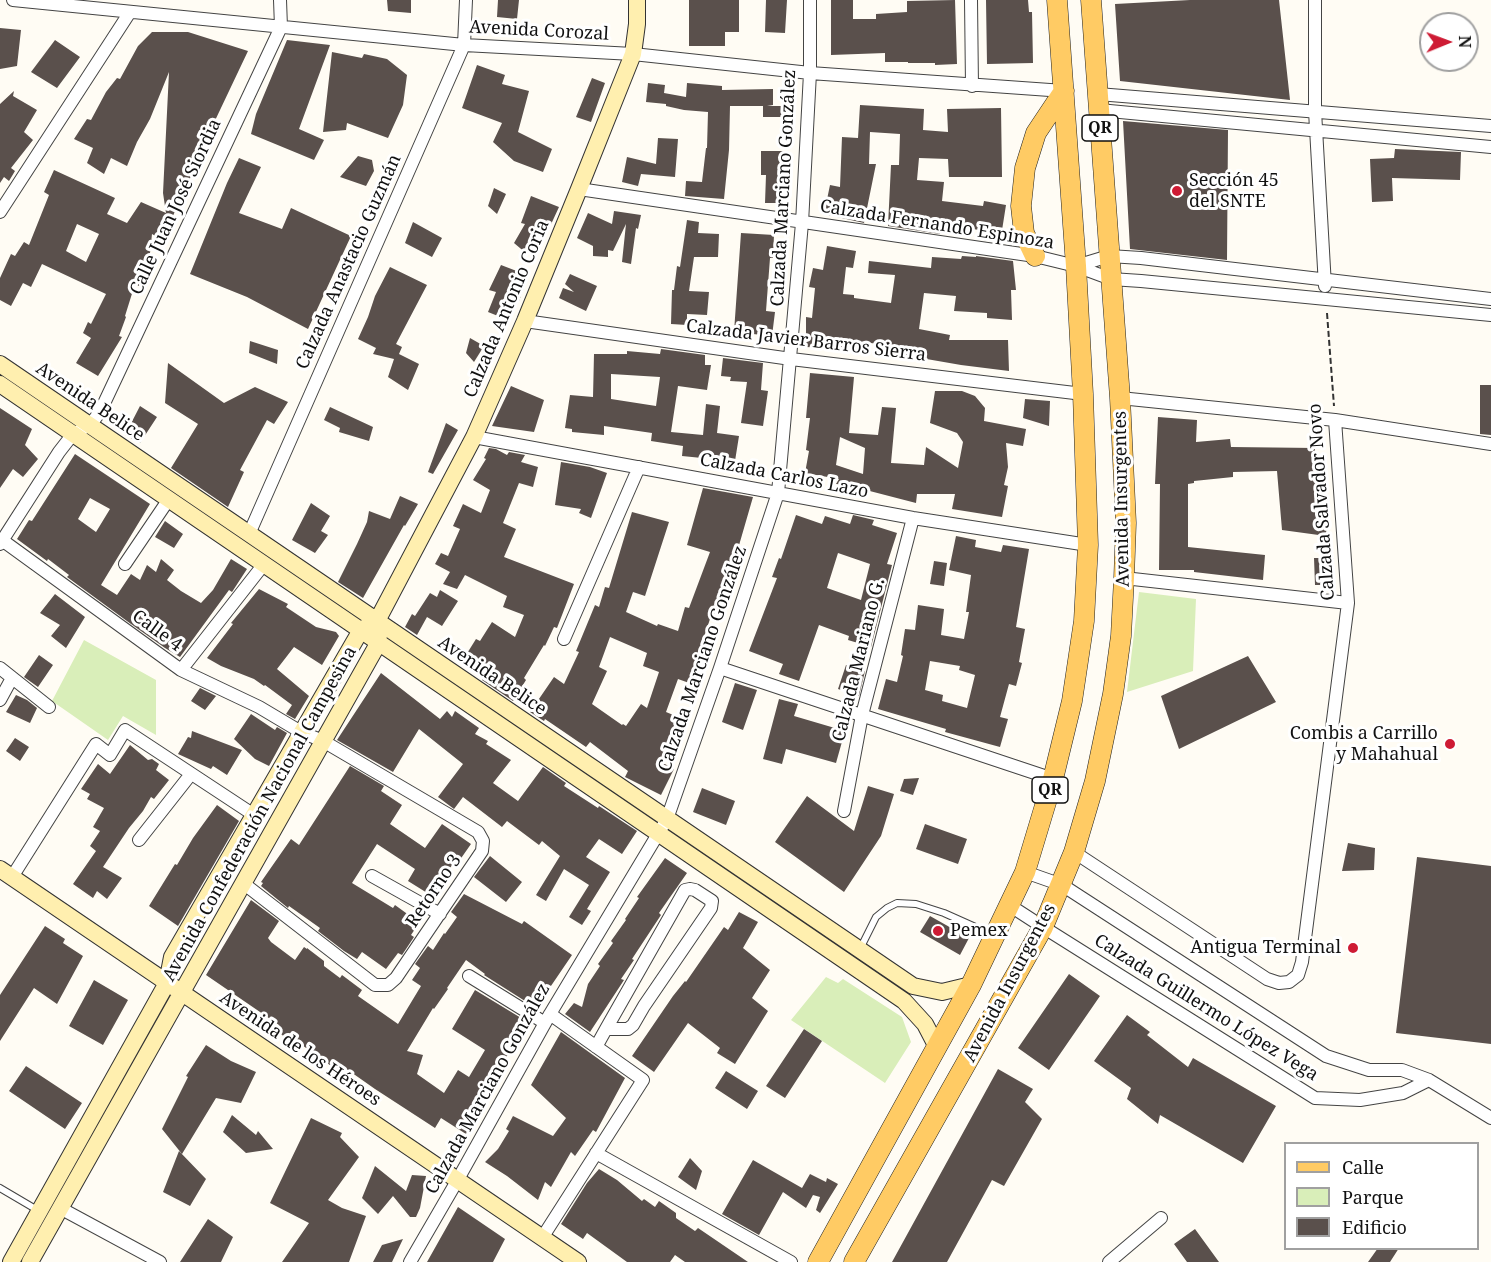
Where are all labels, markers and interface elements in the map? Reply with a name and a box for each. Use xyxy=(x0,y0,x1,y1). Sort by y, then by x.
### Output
north arrow xyxy=(1419,12,1479,72)
street label: Avenida Corozal xyxy=(468,17,610,45)
text: N xyxy=(1454,35,1476,48)
street label: Calzada Marciano González xyxy=(767,69,801,307)
road number: QR xyxy=(1082,115,1118,141)
street label: Calle Juan José Siordia xyxy=(126,116,226,298)
street label: Calzada Anastacio Guzmán xyxy=(292,151,406,373)
place label: Sección 45 del SNTE xyxy=(1189,170,1279,213)
marker: Sección 45 del SNTE xyxy=(1170,184,1184,198)
street label: Calzada Fernando Espinoza xyxy=(818,196,1056,254)
street label: Calzada Antonio Coria xyxy=(460,217,554,401)
street label: Calzada Javier Barros Sierra xyxy=(685,316,927,366)
street label: Avenida Belice xyxy=(32,358,148,446)
street label: Calzada Salvador Novo xyxy=(1304,403,1340,601)
street label: Avenida Insurgentes xyxy=(1110,411,1134,587)
street label: Calzada Carlos Lazo xyxy=(698,449,870,503)
street label: Calzada Marciano González xyxy=(654,543,752,775)
street label: Calzada Mariano G. xyxy=(828,576,890,744)
street label: Calle 4 xyxy=(128,606,186,656)
street label: Avenida Belice xyxy=(434,632,550,720)
street label: Avenida Confederación Nacional Campesina xyxy=(158,643,362,985)
place label: Combis a Carrillo y Mahahual xyxy=(1290,723,1438,766)
marker: Combis a Carrillo y Mahahual xyxy=(1443,737,1457,751)
road number: QR xyxy=(1032,777,1068,803)
street label: Retorno 3 xyxy=(402,850,466,932)
street label: Avenida Insurgentes xyxy=(959,900,1061,1066)
place label: Pemex xyxy=(950,920,1008,942)
marker: Pemex xyxy=(931,924,945,938)
street label: Calzada Guillermo López Vega xyxy=(1090,930,1322,1086)
place label: Antigua Terminal xyxy=(1190,937,1341,959)
marker: Antigua Terminal xyxy=(1346,941,1360,955)
street label: Calzada Marciano González xyxy=(421,980,555,1198)
street label: Avenida de los Héroes xyxy=(215,987,385,1111)
legend xyxy=(1284,1142,1479,1250)
text: Calle xyxy=(1342,1155,1384,1179)
text: Parque xyxy=(1342,1185,1404,1209)
text: Edificio xyxy=(1342,1215,1407,1239)

